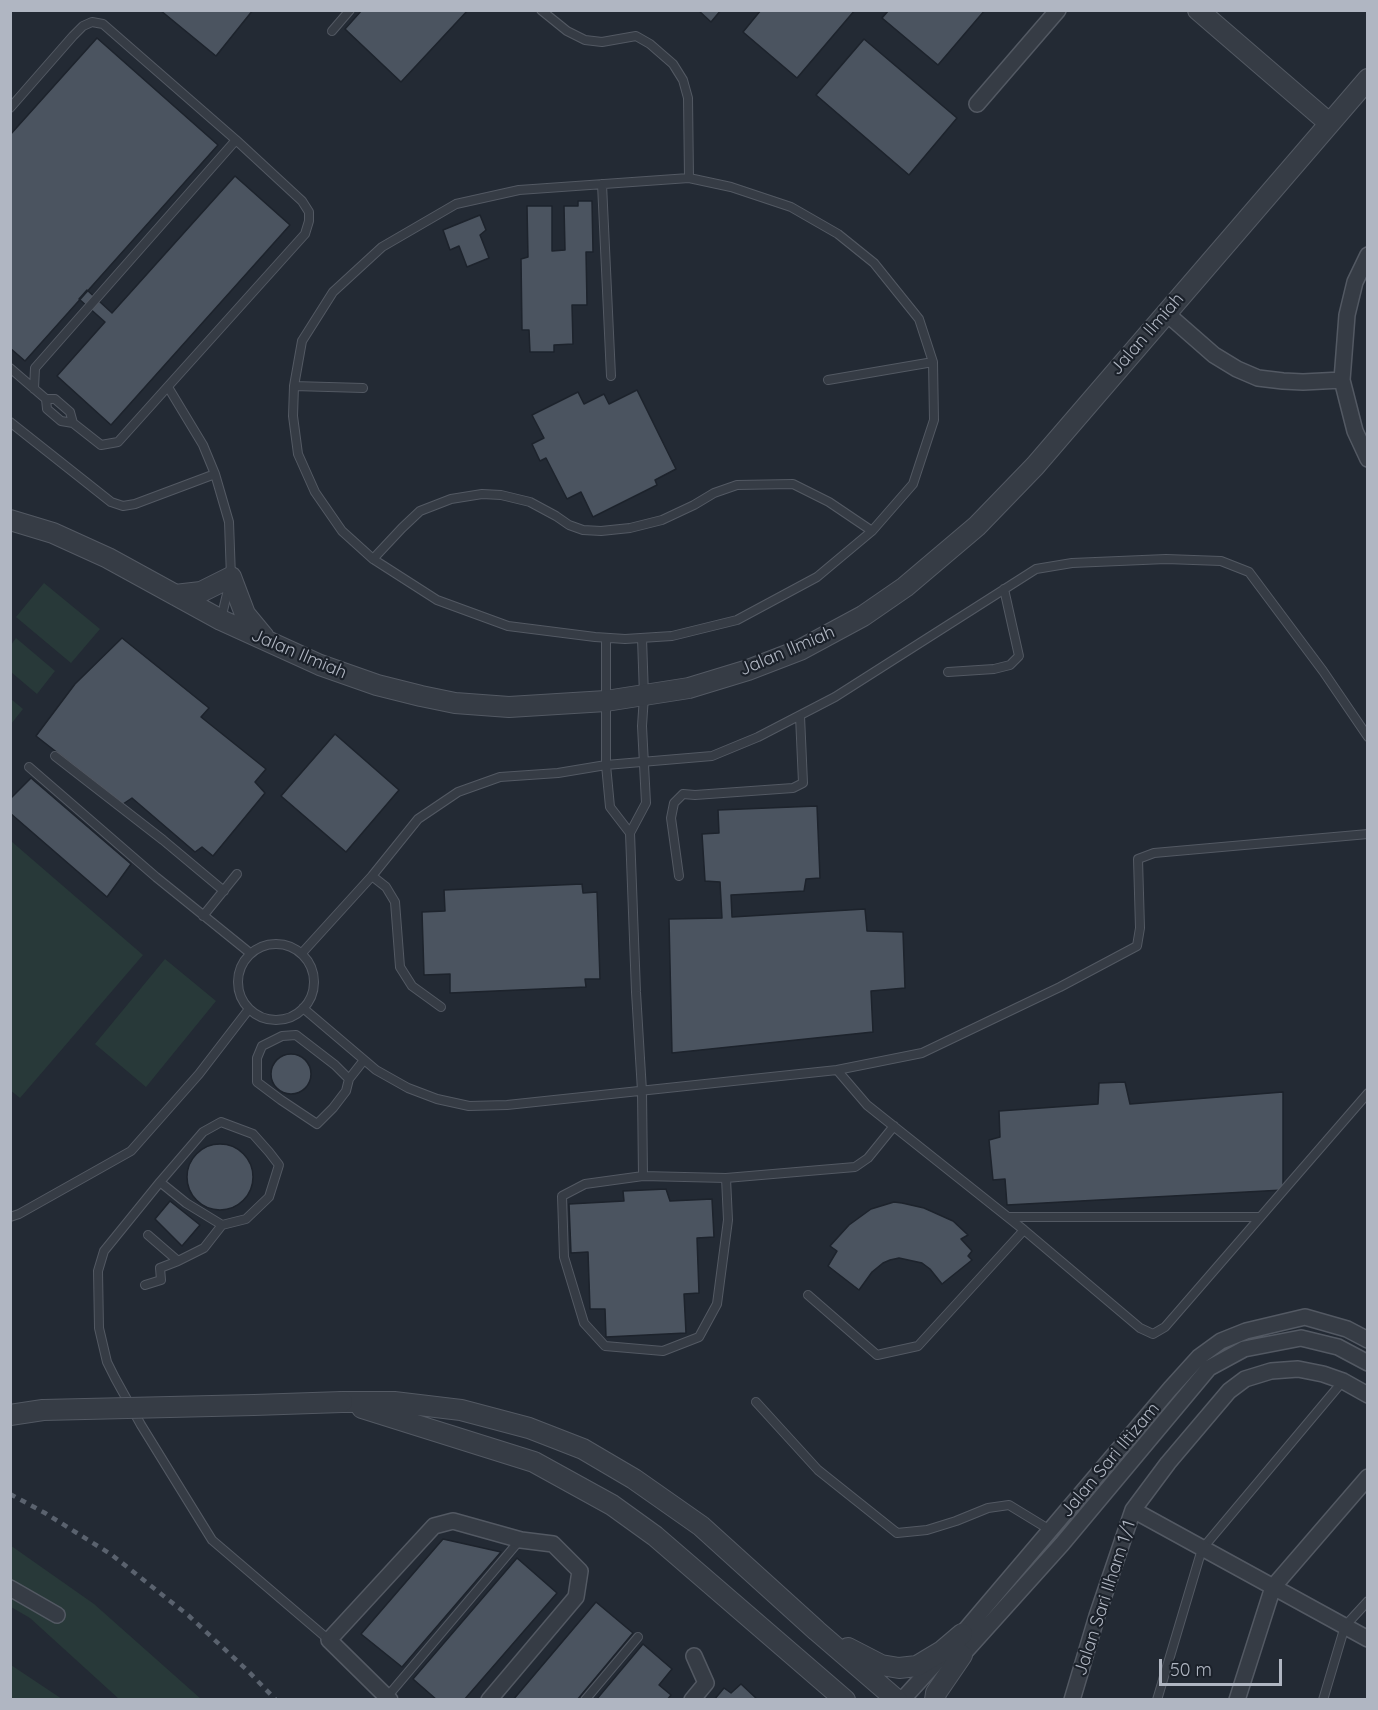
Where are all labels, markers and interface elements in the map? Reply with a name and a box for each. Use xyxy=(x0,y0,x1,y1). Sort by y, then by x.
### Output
street label: Jalan Ilmiah xyxy=(1106,289,1188,379)
street label: Jalan Ilmiah xyxy=(736,621,838,681)
street label: Jalan Ilmiah xyxy=(248,624,350,684)
street label: Jalan Sari Iltizam xyxy=(1056,1398,1164,1522)
street label: Jalan Sari Ilham 1/1 xyxy=(1070,1518,1140,1678)
scale bar xyxy=(1162,1647,1285,1685)
text: 50 m xyxy=(1170,1658,1212,1681)

